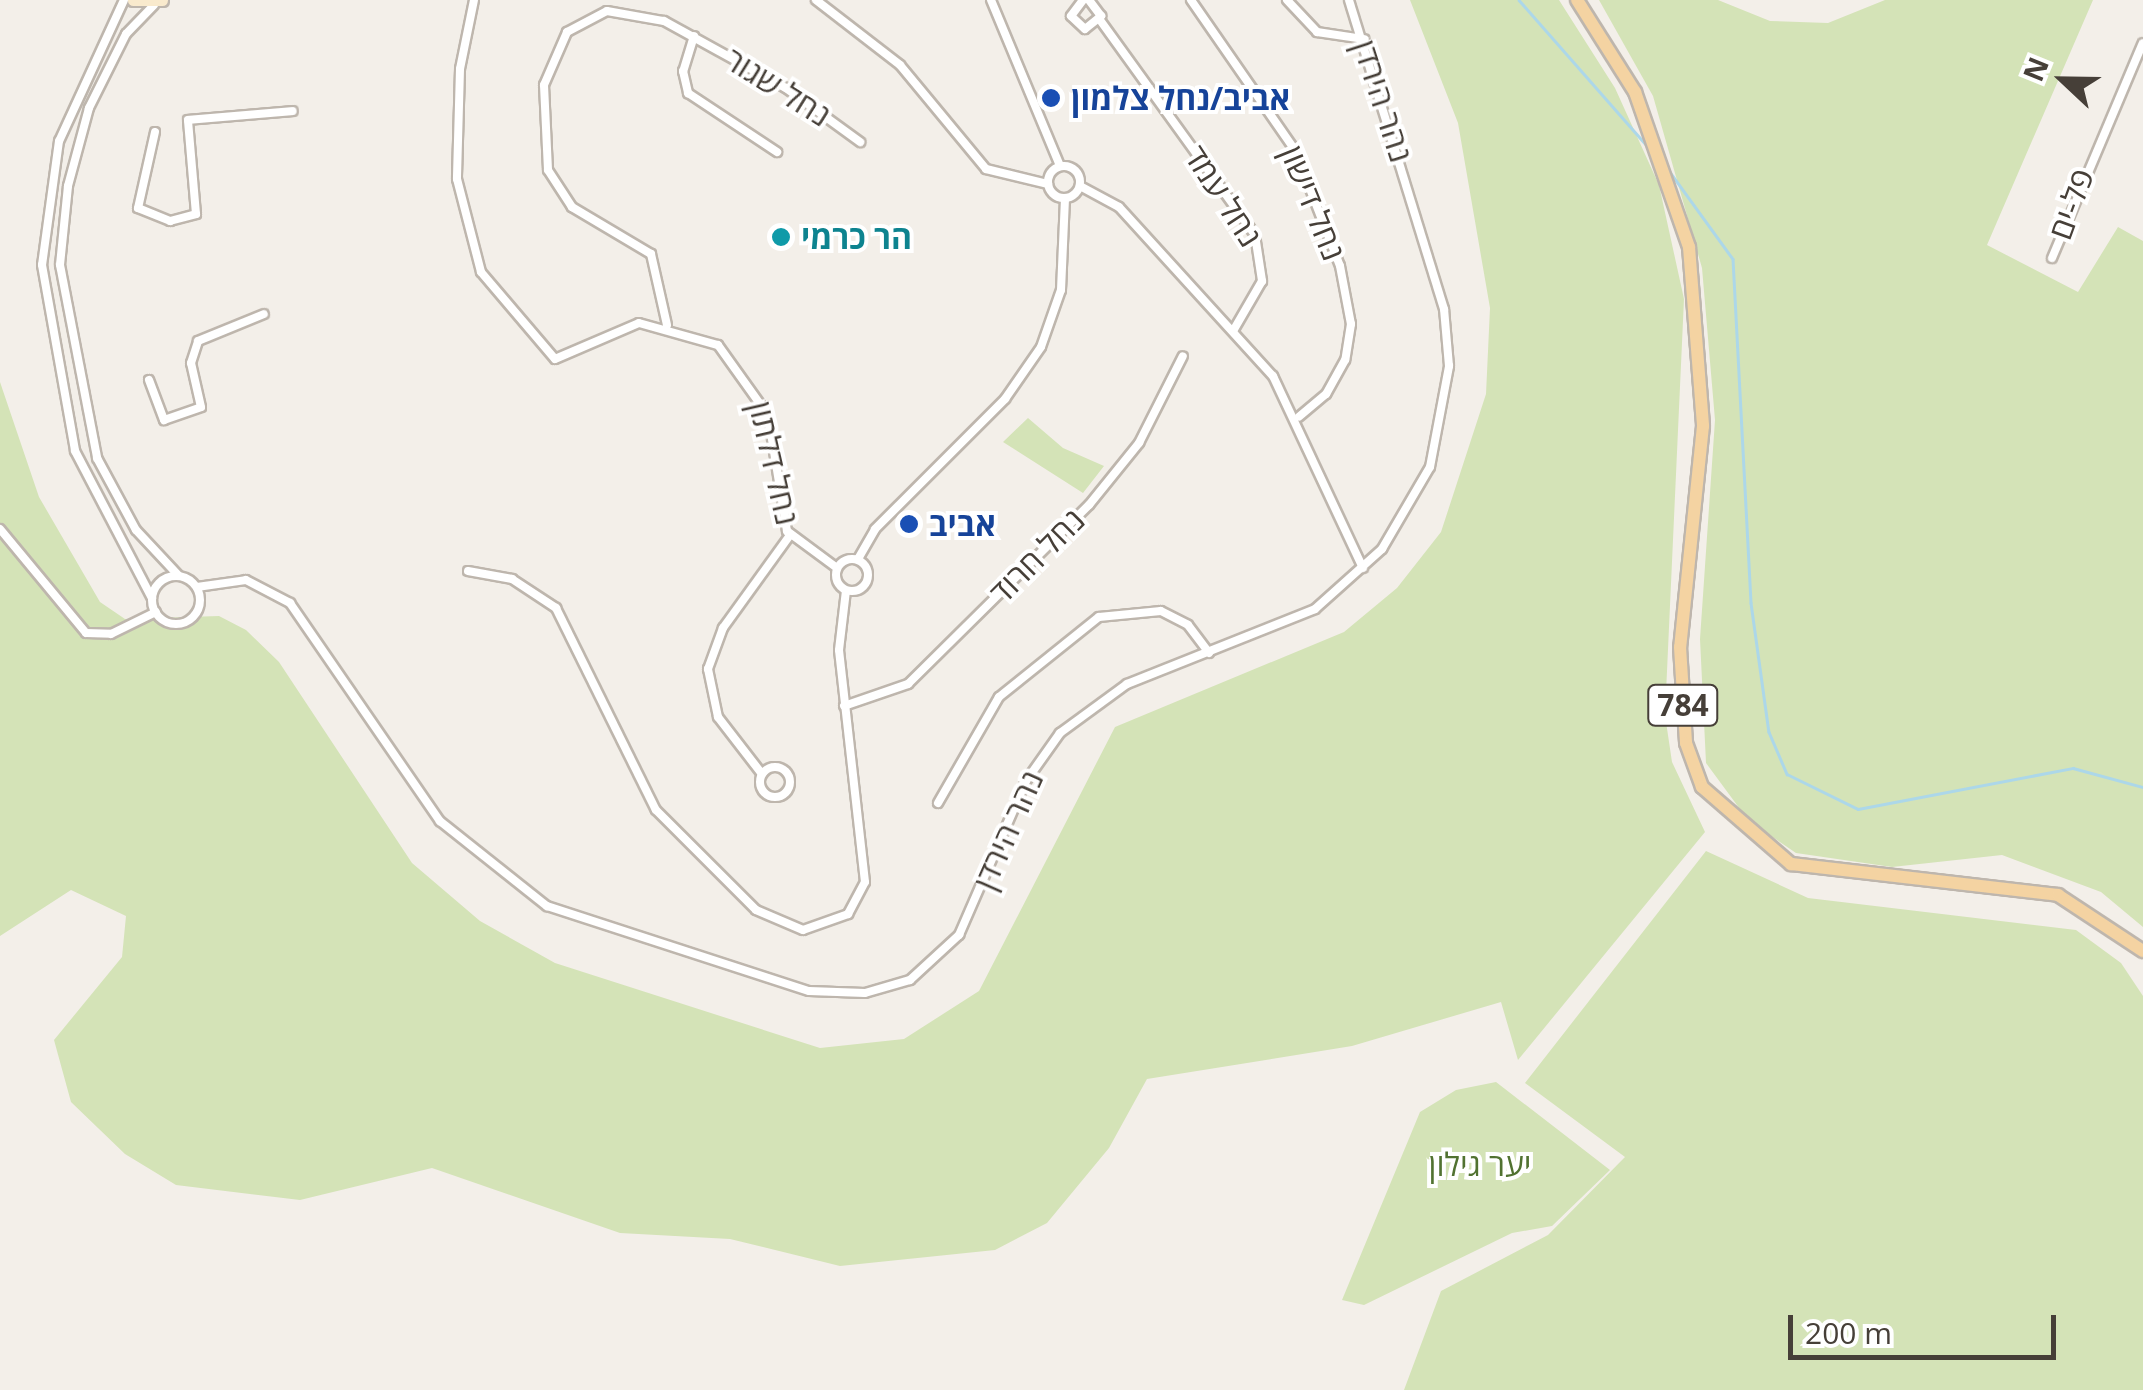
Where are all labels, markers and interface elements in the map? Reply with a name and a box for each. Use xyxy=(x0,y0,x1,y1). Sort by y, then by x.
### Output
north arrow xyxy=(2013,30,2113,130)
street label: נהר הירדן xyxy=(1345,35,1421,167)
street label: נחל שגור xyxy=(718,40,838,134)
text: N xyxy=(2013,51,2057,86)
place label: אביב/נחל צלמון xyxy=(1071,79,1290,117)
marker: אביב/נחל צלמון xyxy=(1040,87,1062,109)
street label: נחל עמד xyxy=(1176,138,1270,254)
street label: נחל דישון xyxy=(1273,140,1353,266)
street label: פל-ים xyxy=(2041,163,2101,245)
place label: הר כרמי xyxy=(801,218,912,256)
marker: הר כרמי xyxy=(770,226,792,248)
street label: נחל דלתון xyxy=(741,397,807,529)
street label: נחל חרוד xyxy=(982,501,1092,611)
place label: אביב xyxy=(929,505,996,543)
marker: אביב xyxy=(898,513,920,535)
road number: 784 xyxy=(1646,680,1720,730)
street label: נהר הירדן xyxy=(965,765,1051,895)
park label: יער גילון xyxy=(1428,1145,1532,1183)
scale bar xyxy=(1793,1295,2060,1357)
text: 200 m xyxy=(1805,1312,1892,1353)

